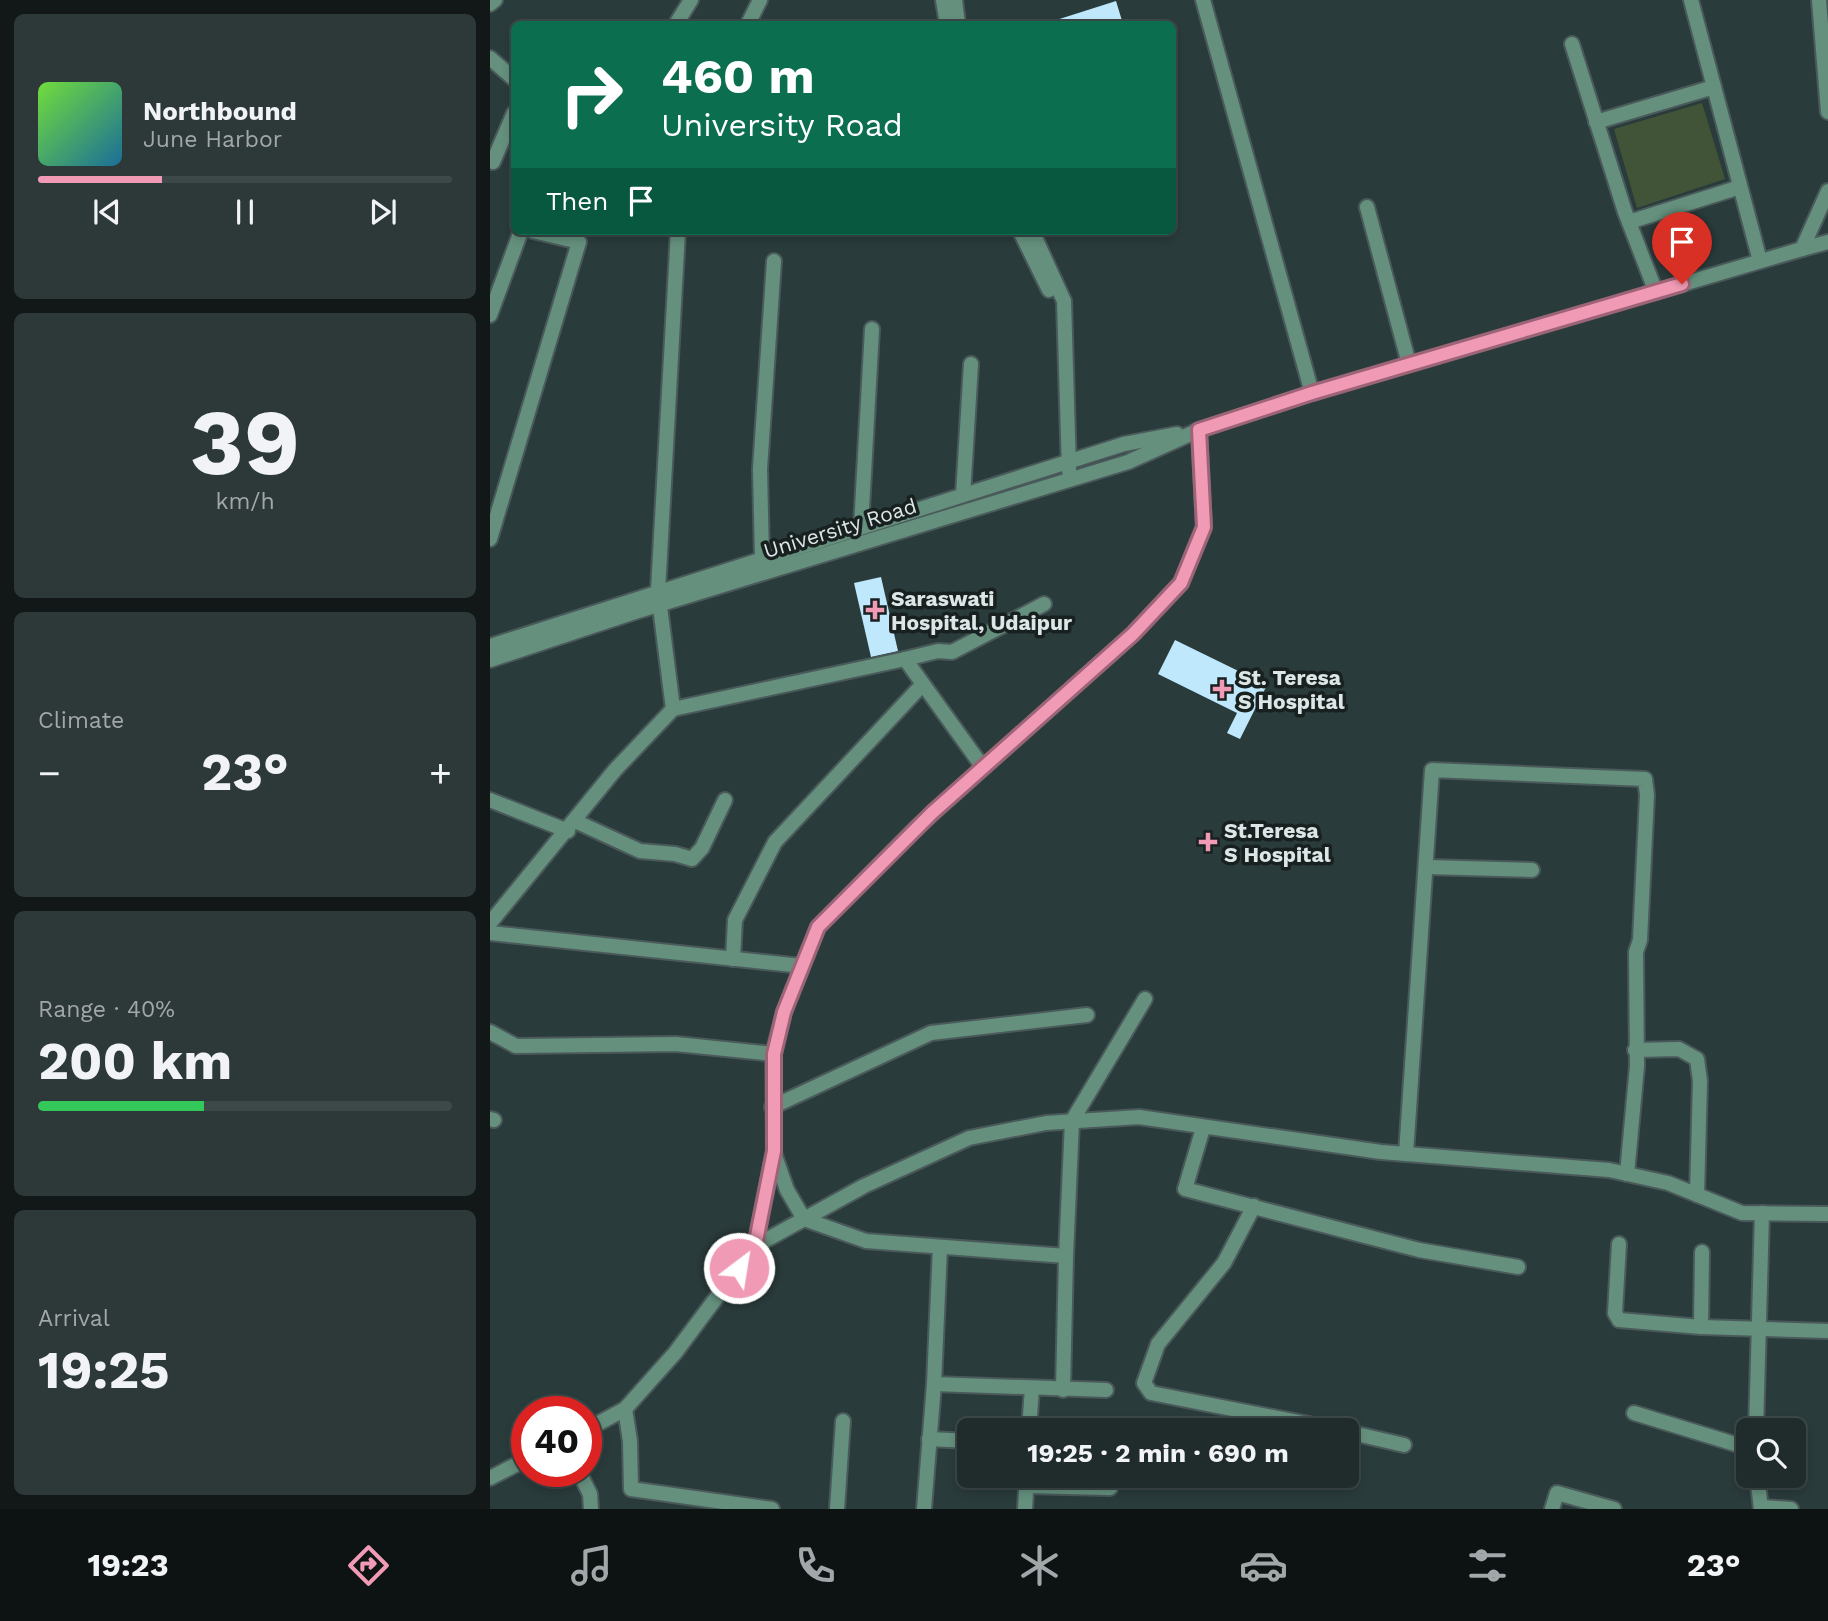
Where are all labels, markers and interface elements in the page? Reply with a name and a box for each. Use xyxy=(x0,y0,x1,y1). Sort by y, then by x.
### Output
text: 460 m xyxy=(661,47,815,105)
icon: right xyxy=(546,49,637,140)
text: Northbound xyxy=(143,96,297,126)
text: University Road xyxy=(661,106,903,144)
text: June Harbor xyxy=(143,126,282,153)
icon: arrive xyxy=(622,182,660,220)
text: Then xyxy=(546,186,608,216)
icon: previous xyxy=(88,193,126,231)
icon: pause xyxy=(226,193,264,231)
icon: next xyxy=(364,193,402,231)
pin xyxy=(1652,212,1712,284)
icon: arrive xyxy=(1663,223,1701,261)
text: 39 xyxy=(190,389,300,496)
text: km/h xyxy=(215,488,275,515)
street label: University Road xyxy=(760,493,920,563)
place label: Saraswati Hospital, Udaipur xyxy=(891,586,1072,635)
marker: Saraswati Hospital, Udaipur xyxy=(865,600,885,620)
place label: St. Teresa S Hospital xyxy=(1238,665,1345,714)
marker: St. Teresa S Hospital xyxy=(1212,679,1232,699)
text: Climate xyxy=(38,707,124,734)
text: 23° xyxy=(201,742,289,803)
text: − xyxy=(38,751,61,795)
text: + xyxy=(429,751,452,795)
place label: St.Teresa S Hospital xyxy=(1224,818,1331,867)
marker: St.Teresa S Hospital xyxy=(1198,832,1218,852)
text: Range · 40% xyxy=(38,996,175,1023)
text: 200 km xyxy=(38,1031,232,1092)
position arrow xyxy=(702,1231,776,1305)
text: Arrival xyxy=(38,1305,110,1332)
text: 19:25 xyxy=(38,1340,169,1401)
speed limit sign: 40 xyxy=(511,1396,602,1487)
map controls xyxy=(1736,1418,1806,1488)
button: search xyxy=(1736,1418,1806,1488)
text: 19:25 · 2 min · 690 m xyxy=(1027,1438,1289,1468)
icon: directions xyxy=(344,1541,393,1590)
icon: music xyxy=(567,1541,616,1590)
icon: phone xyxy=(791,1541,840,1590)
icon: climate xyxy=(1015,1541,1064,1590)
icon: car xyxy=(1239,1541,1288,1590)
icon: filters xyxy=(1463,1541,1512,1590)
text: 19:23 xyxy=(87,1546,169,1584)
text: 23° xyxy=(1687,1546,1741,1584)

